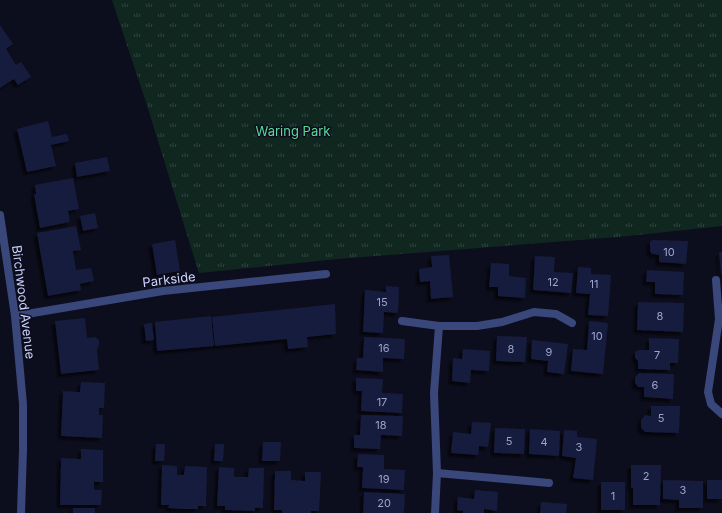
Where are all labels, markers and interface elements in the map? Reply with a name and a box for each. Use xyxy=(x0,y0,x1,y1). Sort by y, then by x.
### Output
park label: Waring Park xyxy=(256,123,330,139)
street label: Birchwood Avenue xyxy=(9,244,39,360)
house number: 10 xyxy=(663,245,675,259)
street label: Parkside xyxy=(142,268,196,290)
house number: 12 xyxy=(547,275,559,289)
house number: 11 xyxy=(590,277,598,291)
house number: 15 xyxy=(376,295,388,309)
house number: 8 xyxy=(657,309,664,323)
house number: 10 xyxy=(591,329,603,343)
house number: 16 xyxy=(378,341,390,355)
house number: 8 xyxy=(508,342,515,356)
house number: 9 xyxy=(546,345,553,359)
house number: 7 xyxy=(654,348,660,362)
house number: 6 xyxy=(652,378,659,392)
house number: 17 xyxy=(377,395,387,409)
house number: 5 xyxy=(658,411,665,425)
house number: 18 xyxy=(375,418,387,432)
house number: 5 xyxy=(506,434,513,448)
house number: 4 xyxy=(540,435,548,449)
house number: 3 xyxy=(576,440,583,454)
house number: 2 xyxy=(643,469,649,483)
house number: 19 xyxy=(378,472,390,486)
house number: 3 xyxy=(680,483,687,497)
house number: 1 xyxy=(611,489,615,503)
house number: 20 xyxy=(377,496,391,510)

